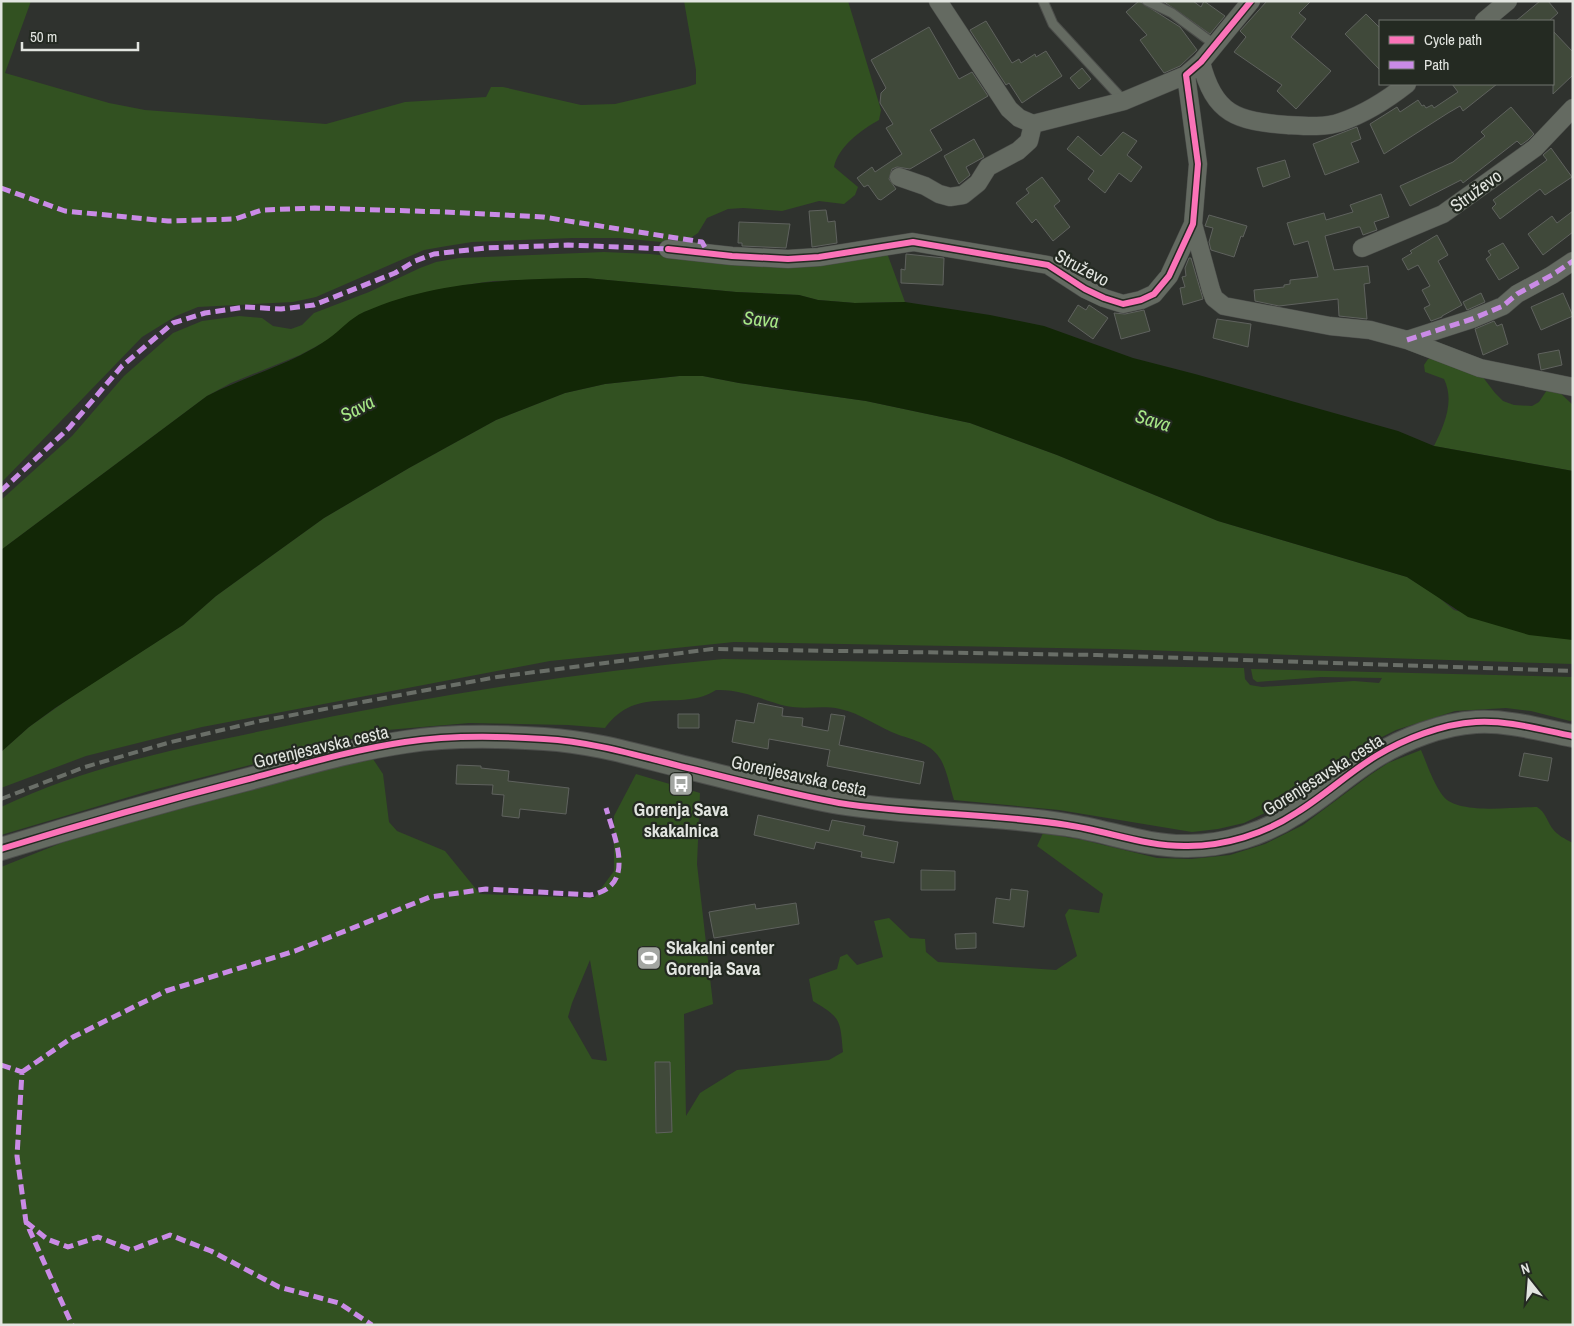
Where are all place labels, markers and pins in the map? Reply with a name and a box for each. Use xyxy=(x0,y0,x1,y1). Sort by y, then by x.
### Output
bus stop icon: Gorenja Sava skakalnica xyxy=(668,771,694,797)
place label: Gorenja Sava skakalnica xyxy=(634,797,729,843)
place label: Skakalni center Gorenja Sava xyxy=(666,935,775,981)
sports icon: Skakalni center Gorenja Sava xyxy=(636,945,662,971)

